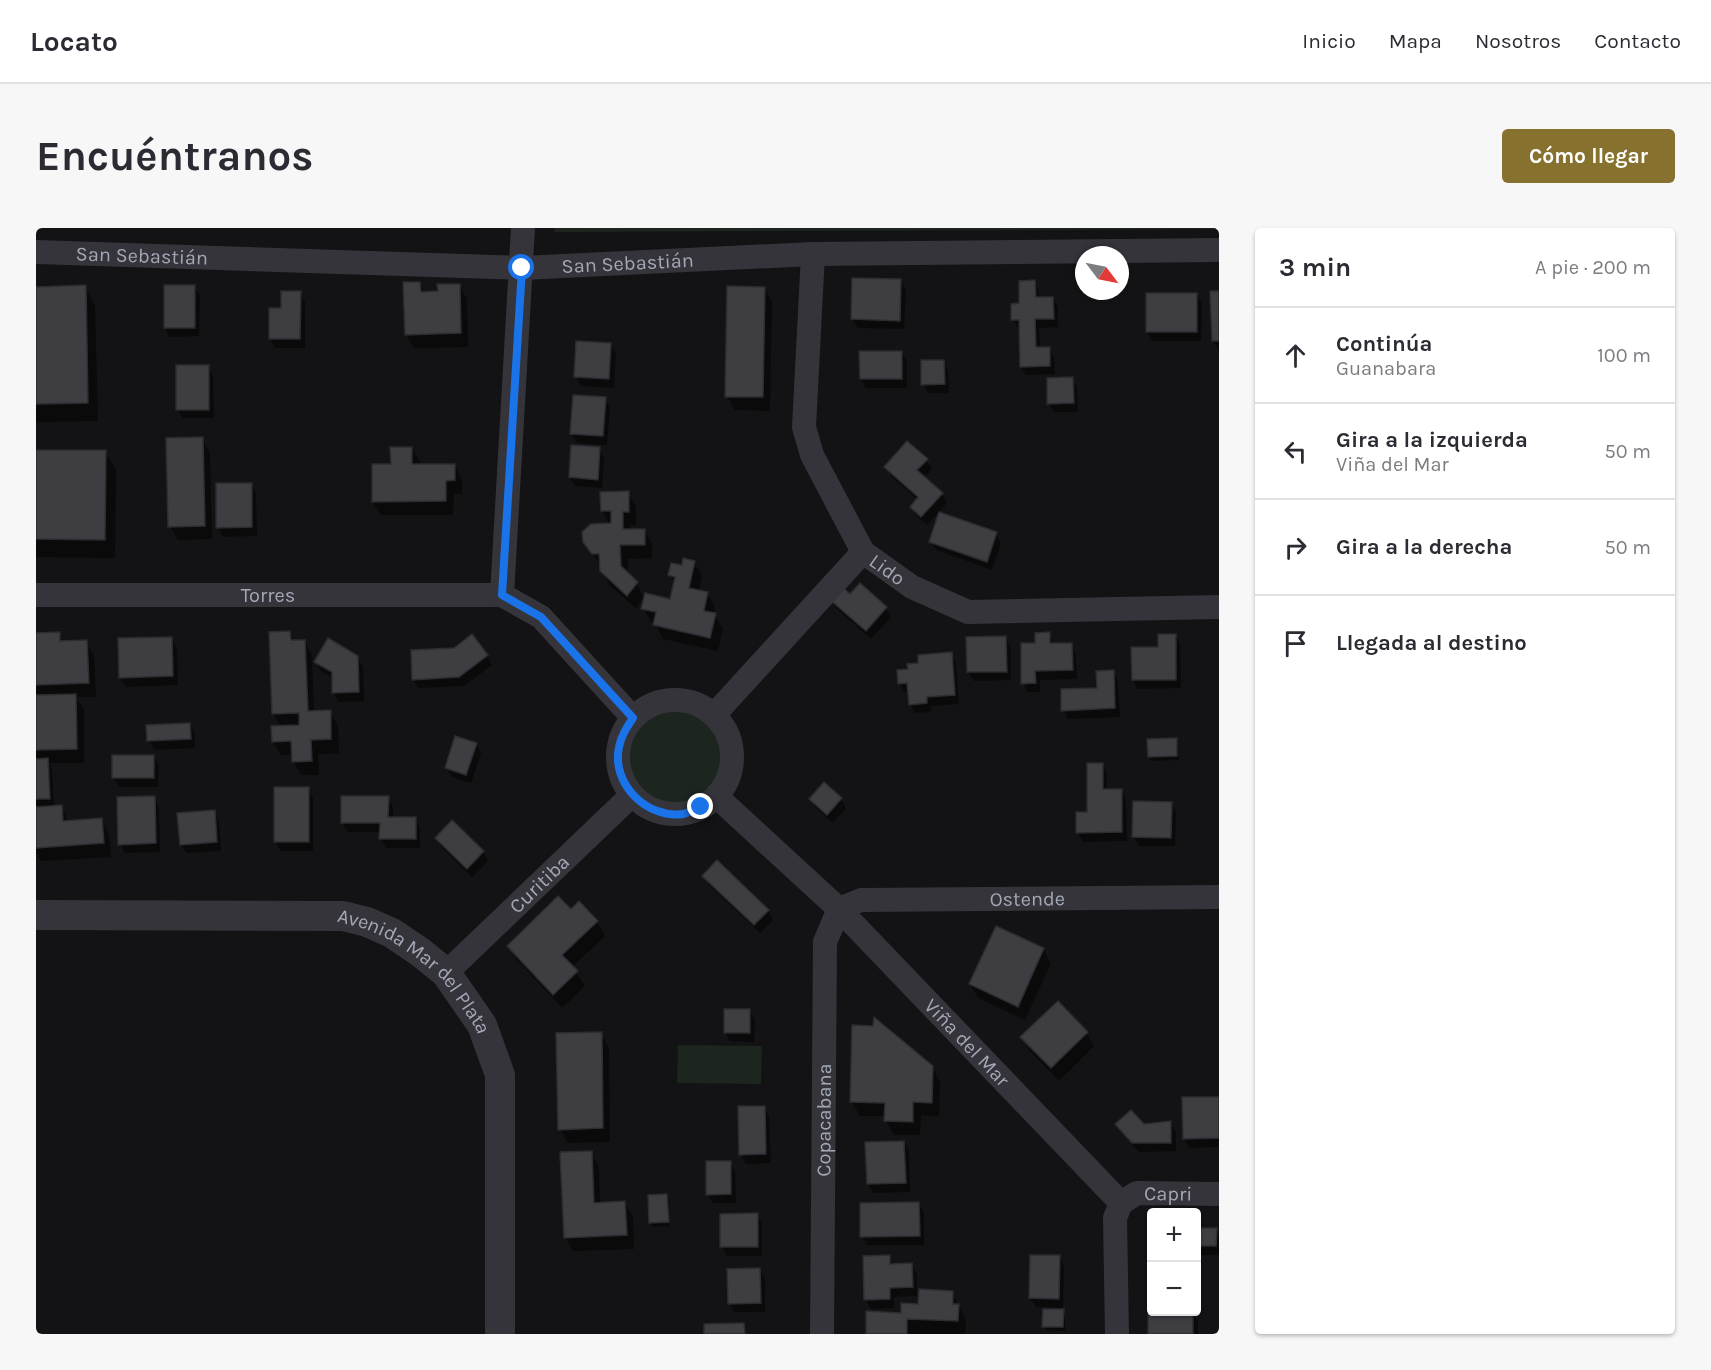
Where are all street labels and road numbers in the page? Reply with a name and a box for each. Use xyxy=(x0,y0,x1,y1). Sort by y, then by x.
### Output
street label: San Sebastián xyxy=(75,242,208,270)
street label: San Sebastián xyxy=(561,249,694,278)
street label: Lido xyxy=(865,549,909,590)
street label: Torres xyxy=(241,584,295,607)
street label: Curitiba xyxy=(505,850,574,918)
street label: Ostende xyxy=(990,887,1065,911)
street label: Avenida Mar del Plata xyxy=(335,904,495,1037)
street label: Viña del Mar xyxy=(919,994,1015,1092)
street label: Copacabana xyxy=(812,1063,836,1177)
street label: Capri xyxy=(1144,1182,1192,1206)

